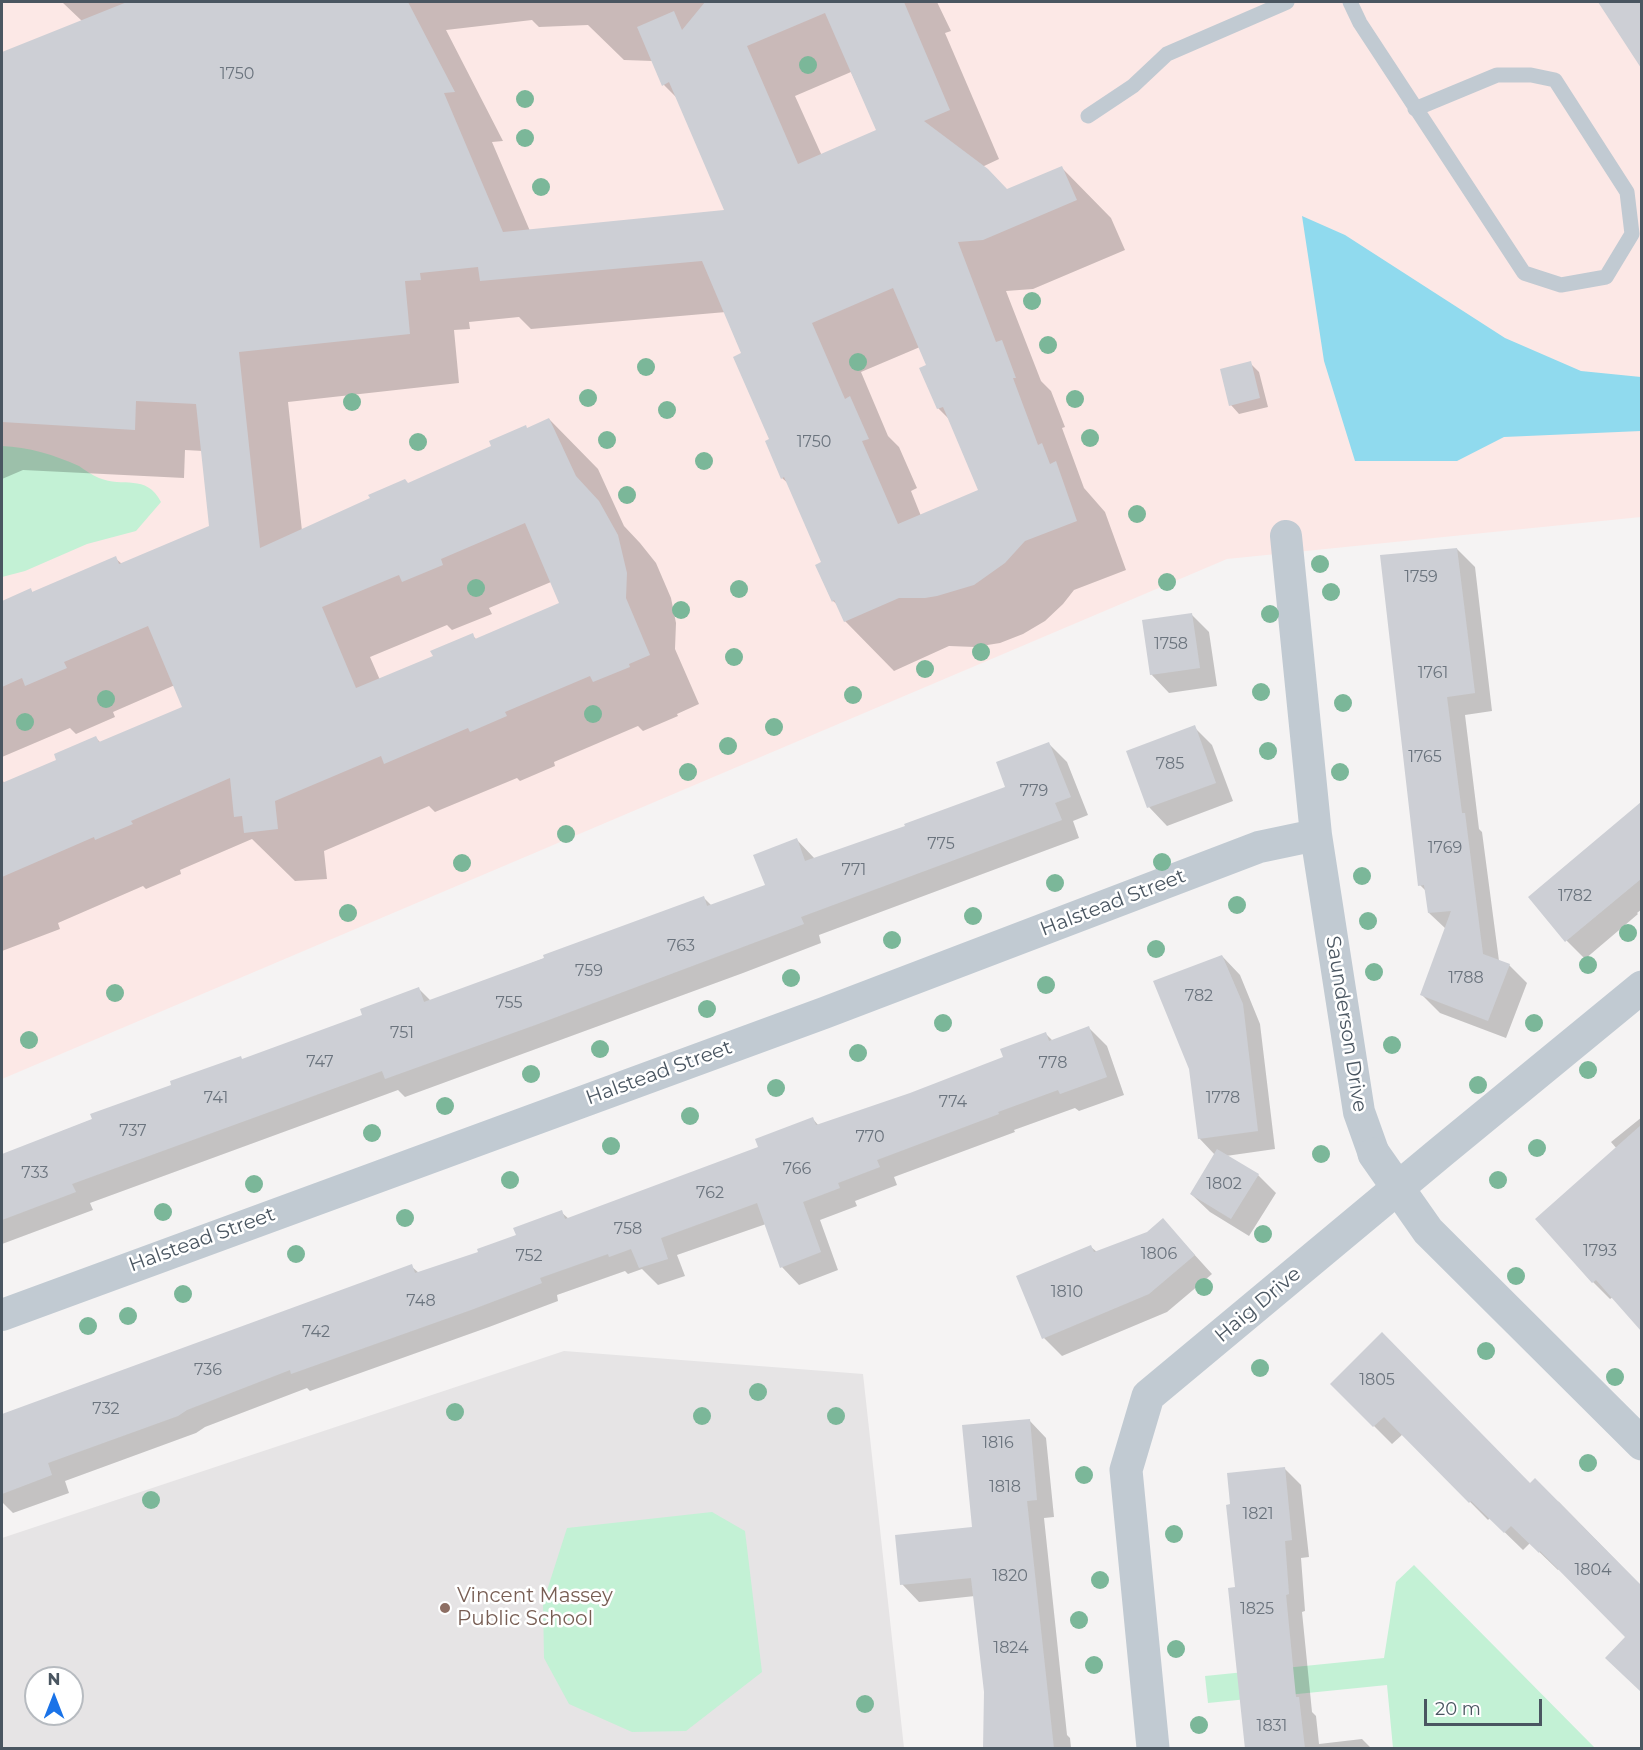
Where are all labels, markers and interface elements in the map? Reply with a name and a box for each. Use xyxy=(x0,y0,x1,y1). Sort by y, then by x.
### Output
house number: 1750 xyxy=(220,64,254,84)
house number: 1750 xyxy=(797,432,831,452)
house number: 1759 xyxy=(1404,567,1438,587)
house number: 1758 xyxy=(1154,634,1188,654)
house number: 1761 xyxy=(1418,663,1448,683)
house number: 1765 xyxy=(1408,747,1442,767)
house number: 785 xyxy=(1156,754,1184,774)
house number: 779 xyxy=(1020,781,1048,801)
house number: 775 xyxy=(927,834,955,854)
house number: 1769 xyxy=(1428,838,1462,858)
house number: 771 xyxy=(842,860,866,880)
street label: Halstead Street xyxy=(1037,864,1189,942)
house number: 1782 xyxy=(1558,886,1592,906)
street label: Saunderson Drive xyxy=(1320,934,1372,1114)
house number: 763 xyxy=(667,936,695,956)
house number: 759 xyxy=(575,961,603,981)
house number: 1788 xyxy=(1448,968,1484,988)
house number: 782 xyxy=(1185,986,1213,1006)
house number: 755 xyxy=(495,993,523,1013)
house number: 751 xyxy=(390,1023,414,1043)
street label: Halstead Street xyxy=(583,1035,735,1111)
house number: 747 xyxy=(306,1052,334,1072)
house number: 778 xyxy=(1039,1053,1067,1073)
house number: 741 xyxy=(204,1088,228,1108)
house number: 1778 xyxy=(1206,1088,1240,1108)
house number: 774 xyxy=(939,1092,967,1112)
house number: 737 xyxy=(119,1121,147,1141)
house number: 770 xyxy=(855,1127,885,1147)
house number: 766 xyxy=(783,1159,811,1179)
house number: 733 xyxy=(21,1163,49,1183)
house number: 1802 xyxy=(1206,1174,1242,1194)
house number: 762 xyxy=(696,1183,724,1203)
street label: Halstead Street xyxy=(126,1202,278,1278)
house number: 758 xyxy=(614,1219,642,1239)
house number: 1793 xyxy=(1583,1241,1617,1261)
house number: 1806 xyxy=(1141,1244,1177,1264)
house number: 752 xyxy=(515,1246,543,1266)
street label: Haig Drive xyxy=(1210,1262,1306,1348)
house number: 1810 xyxy=(1051,1282,1083,1302)
house number: 748 xyxy=(406,1291,436,1311)
house number: 742 xyxy=(302,1322,330,1342)
house number: 736 xyxy=(194,1360,222,1380)
house number: 1805 xyxy=(1359,1370,1395,1390)
house number: 732 xyxy=(92,1399,120,1419)
house number: 1816 xyxy=(982,1433,1014,1453)
house number: 1818 xyxy=(989,1477,1021,1497)
house number: 1821 xyxy=(1243,1504,1273,1524)
house number: 1804 xyxy=(1574,1560,1612,1580)
house number: 1820 xyxy=(992,1566,1028,1586)
place label: Vincent Massey Public School xyxy=(457,1584,613,1631)
house number: 1825 xyxy=(1240,1599,1274,1619)
marker: Vincent Massey Public School xyxy=(438,1601,452,1615)
house number: 1824 xyxy=(993,1638,1029,1658)
north arrow xyxy=(24,1666,84,1726)
text: N xyxy=(48,1670,60,1689)
scale bar xyxy=(1427,1687,1546,1725)
text: 20 m xyxy=(1435,1698,1481,1720)
house number: 1831 xyxy=(1257,1716,1287,1736)

